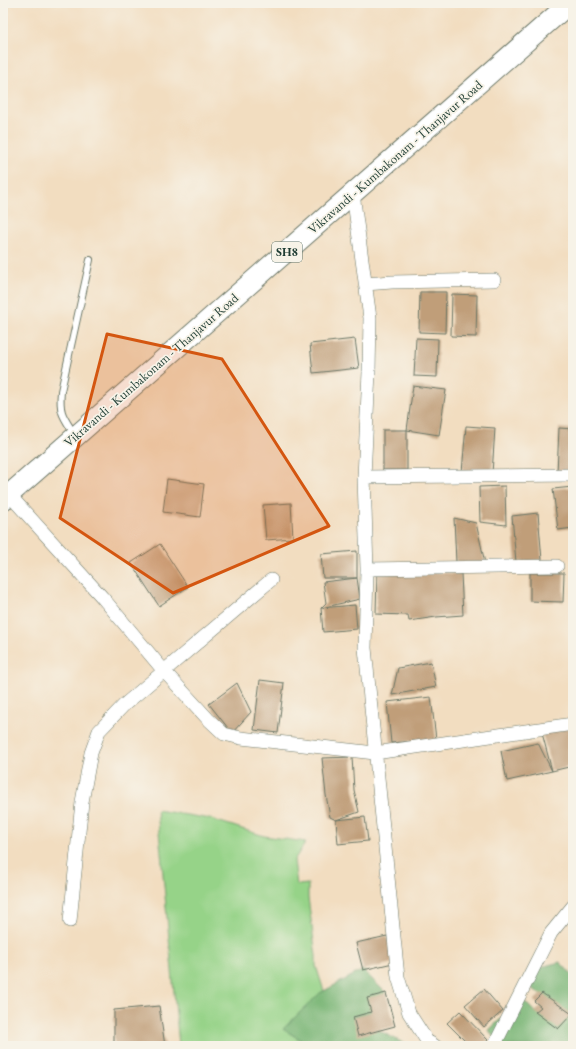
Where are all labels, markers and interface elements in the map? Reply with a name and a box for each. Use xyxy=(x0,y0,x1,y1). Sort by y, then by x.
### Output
street label: Vikravandi - Kumbakonam - Thanjavur Road xyxy=(304,76,486,238)
road number: SH8 xyxy=(272,242,302,262)
street label: Vikravandi - Kumbakonam - Thanjavur Road xyxy=(60,289,242,451)

